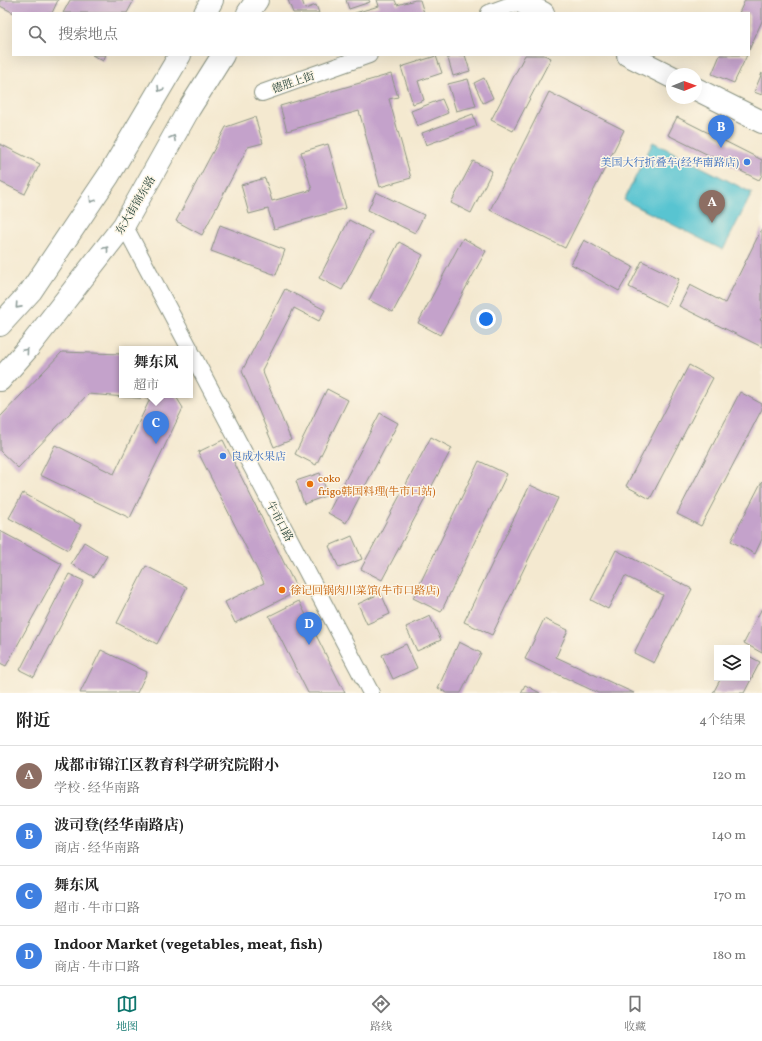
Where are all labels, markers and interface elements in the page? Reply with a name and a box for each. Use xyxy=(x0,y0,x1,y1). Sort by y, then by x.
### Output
search box xyxy=(12,12,750,56)
icon: search xyxy=(26,23,48,45)
text: 搜索地点 xyxy=(58,25,118,46)
north arrow xyxy=(666,68,702,104)
street label: 德胜上街 xyxy=(270,69,317,98)
one-way arrow xyxy=(157,85,165,92)
pin: B xyxy=(708,115,734,148)
one-way arrow xyxy=(169,135,176,142)
place label: 美国大行折叠车(经华南路店) xyxy=(601,156,739,171)
marker: 美国大行折叠车(经华南路店) xyxy=(742,157,752,167)
street label: 东大街锦东路 xyxy=(113,174,160,238)
pin: A xyxy=(699,190,725,223)
one-way arrow xyxy=(90,195,97,202)
one-way arrow xyxy=(101,246,108,253)
one-way arrow xyxy=(15,301,22,309)
your location xyxy=(476,309,496,329)
popup xyxy=(119,346,193,398)
one-way arrow xyxy=(21,348,28,356)
text: 舞东风 xyxy=(133,353,179,374)
text: 超市 xyxy=(133,377,160,395)
pin: C xyxy=(143,411,169,444)
place label: 良成水果店 xyxy=(231,450,286,465)
marker: 良成水果店 xyxy=(218,451,228,461)
place label: coko frigo韩国料理(牛市口站) xyxy=(318,472,436,500)
marker: coko frigo韩国料理(牛市口站) xyxy=(305,479,315,489)
street label: 牛市口路 xyxy=(262,499,296,545)
place label: 徐记回锅肉川菜馆(牛市口路店) xyxy=(290,584,439,599)
marker: 徐记回锅肉川菜馆(牛市口路店) xyxy=(277,585,287,595)
pin: D xyxy=(296,612,322,645)
map controls xyxy=(714,645,750,681)
button: layers xyxy=(714,645,750,681)
text: 附近 xyxy=(16,710,50,733)
text: 4个结果 xyxy=(699,712,746,730)
text: 成都市锦江区教育科学研究院附小 xyxy=(54,756,279,777)
text: A xyxy=(24,767,34,785)
text: 120 m xyxy=(712,767,746,785)
text: 学校 · 经华南路 xyxy=(54,780,140,798)
text: 波司登(经华南路店) xyxy=(54,816,184,837)
text: B xyxy=(25,827,33,845)
text: 140 m xyxy=(712,827,746,845)
text: 商店 · 经华南路 xyxy=(54,840,140,858)
text: 舞东风 xyxy=(54,876,99,897)
text: C xyxy=(25,887,33,905)
text: 170 m xyxy=(713,887,746,905)
text: 超市 · 牛市口路 xyxy=(54,900,140,918)
text: Indoor Market (vegetables, meat, fish) xyxy=(54,935,322,956)
text: D xyxy=(24,947,34,965)
text: 180 m xyxy=(712,947,746,965)
text: 商店 · 牛市口路 xyxy=(54,959,140,977)
tab: 地图 xyxy=(116,993,138,1035)
tab: 路线 xyxy=(370,993,392,1035)
tab: 收藏 xyxy=(624,993,646,1035)

